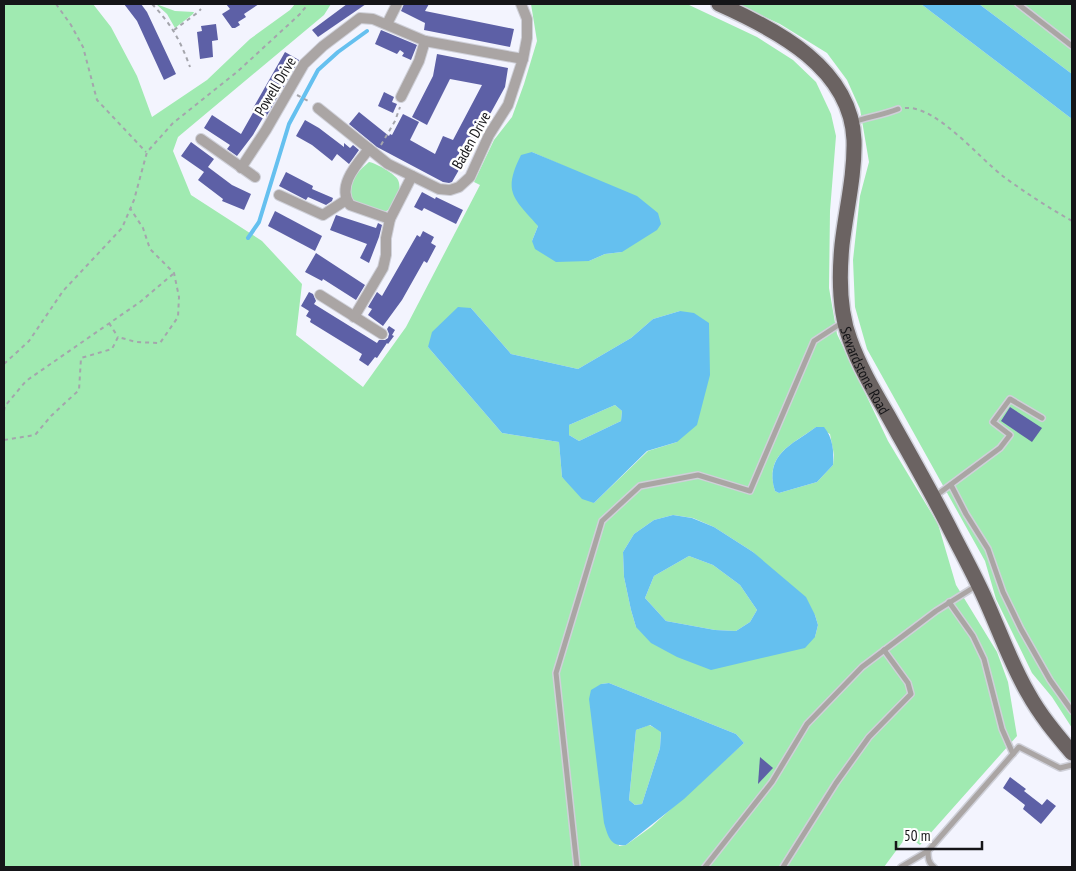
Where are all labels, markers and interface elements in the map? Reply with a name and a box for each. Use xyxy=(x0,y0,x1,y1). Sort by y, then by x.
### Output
street label: Powell Drive xyxy=(250,53,300,119)
street label: Baden Drive xyxy=(447,108,495,172)
street label: Sewardstone Road xyxy=(837,324,895,417)
scale bar xyxy=(896,818,982,850)
text: 50 m xyxy=(904,826,930,845)

